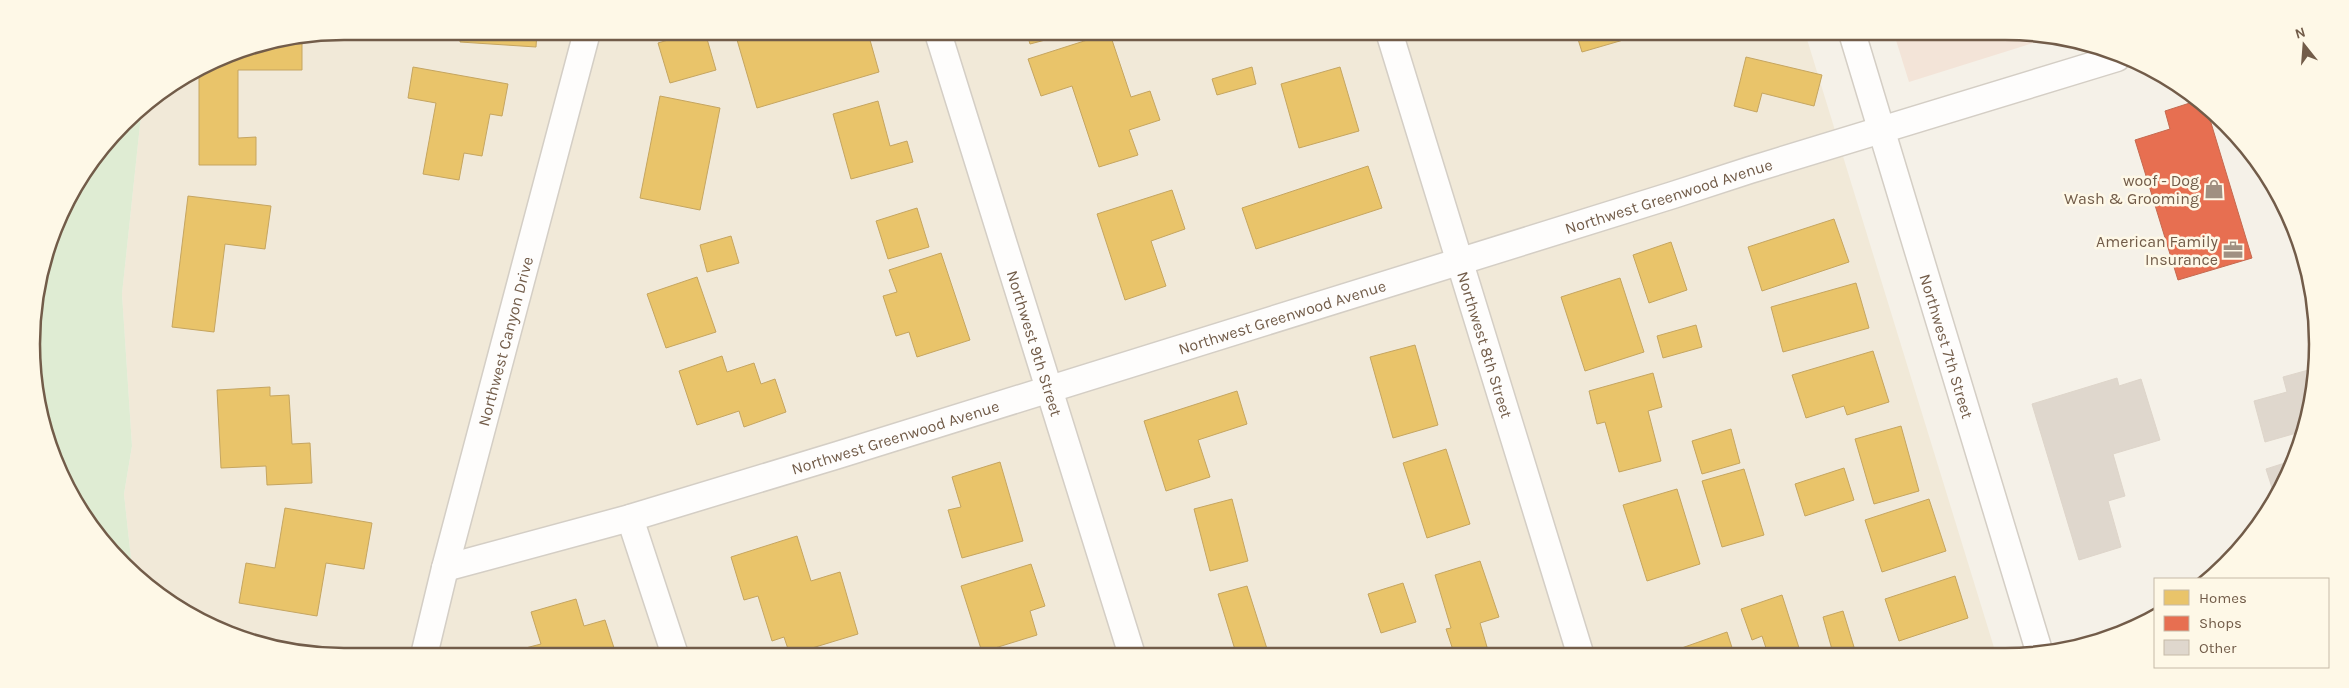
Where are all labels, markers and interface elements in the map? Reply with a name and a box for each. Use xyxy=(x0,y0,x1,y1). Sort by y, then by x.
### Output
north arrow xyxy=(2279,20,2329,70)
text: N xyxy=(2293,23,2308,43)
street label: Northwest Greenwood Avenue xyxy=(1563,155,1775,238)
place label: woof - Dog Wash & Grooming xyxy=(2064,171,2199,208)
shop icon: woof - Dog Wash & Grooming xyxy=(2203,178,2225,200)
place label: American Family Insurance xyxy=(2096,232,2219,269)
office icon: American Family Insurance xyxy=(2222,239,2244,261)
street label: Northwest Canyon Drive xyxy=(474,254,537,428)
street label: Northwest 9th Street xyxy=(1003,268,1066,419)
street label: Northwest 8th Street xyxy=(1453,269,1516,421)
street label: Northwest 7th Street xyxy=(1916,272,1977,421)
street label: Northwest Greenwood Avenue xyxy=(1176,276,1388,358)
street label: Northwest Greenwood Avenue xyxy=(789,396,1002,479)
legend xyxy=(2154,578,2329,668)
text: Homes xyxy=(2199,589,2247,607)
text: Shops xyxy=(2199,614,2242,632)
text: Other xyxy=(2199,639,2237,657)

